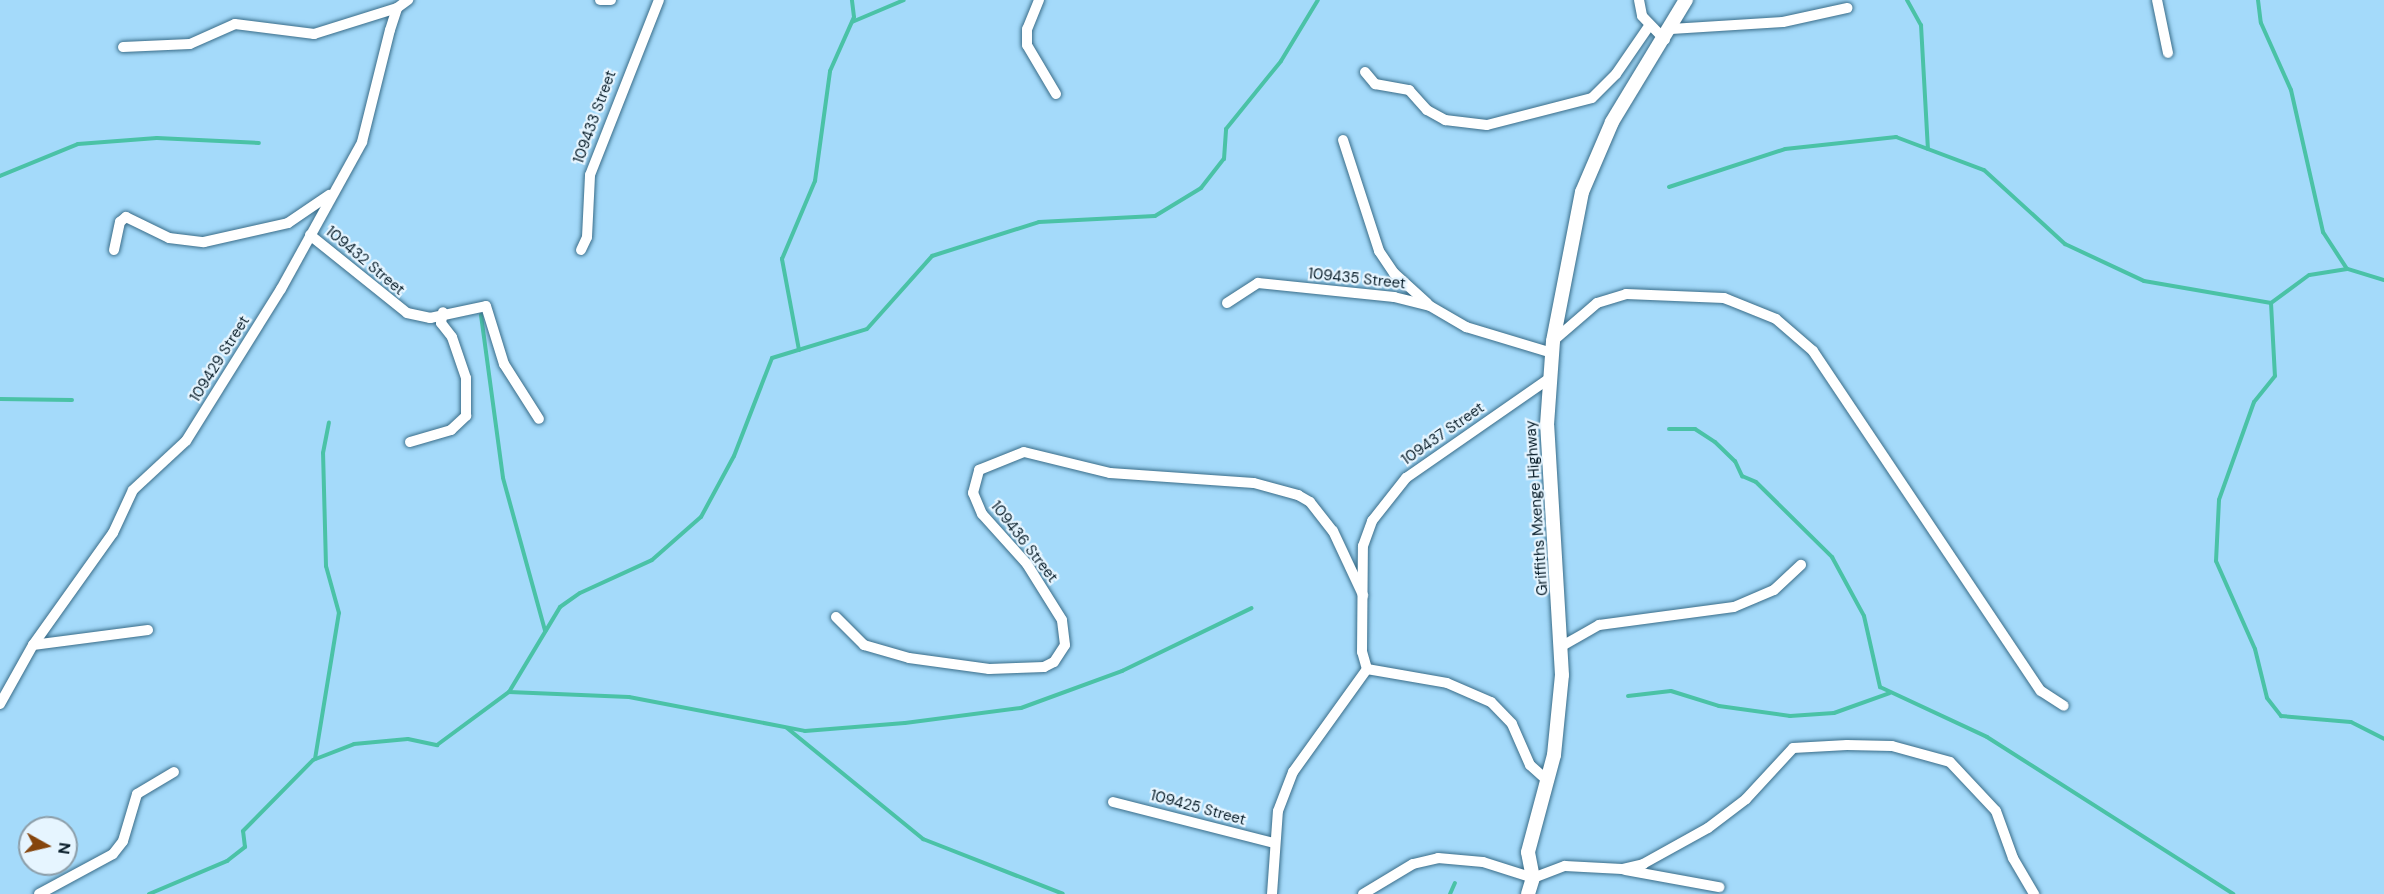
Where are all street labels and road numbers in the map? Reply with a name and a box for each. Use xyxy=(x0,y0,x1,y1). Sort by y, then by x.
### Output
street label: 109433 Street xyxy=(570,68,620,166)
street label: 109432 Street xyxy=(322,223,408,299)
street label: 109435 Street xyxy=(1307,265,1407,293)
street label: 109429 Street xyxy=(186,313,254,405)
street label: 109437 Street xyxy=(1398,399,1488,469)
street label: Griffiths Mxenge Highway xyxy=(1522,420,1552,596)
street label: 109436 Street xyxy=(987,498,1061,586)
street label: 109425 Street xyxy=(1148,787,1248,829)

